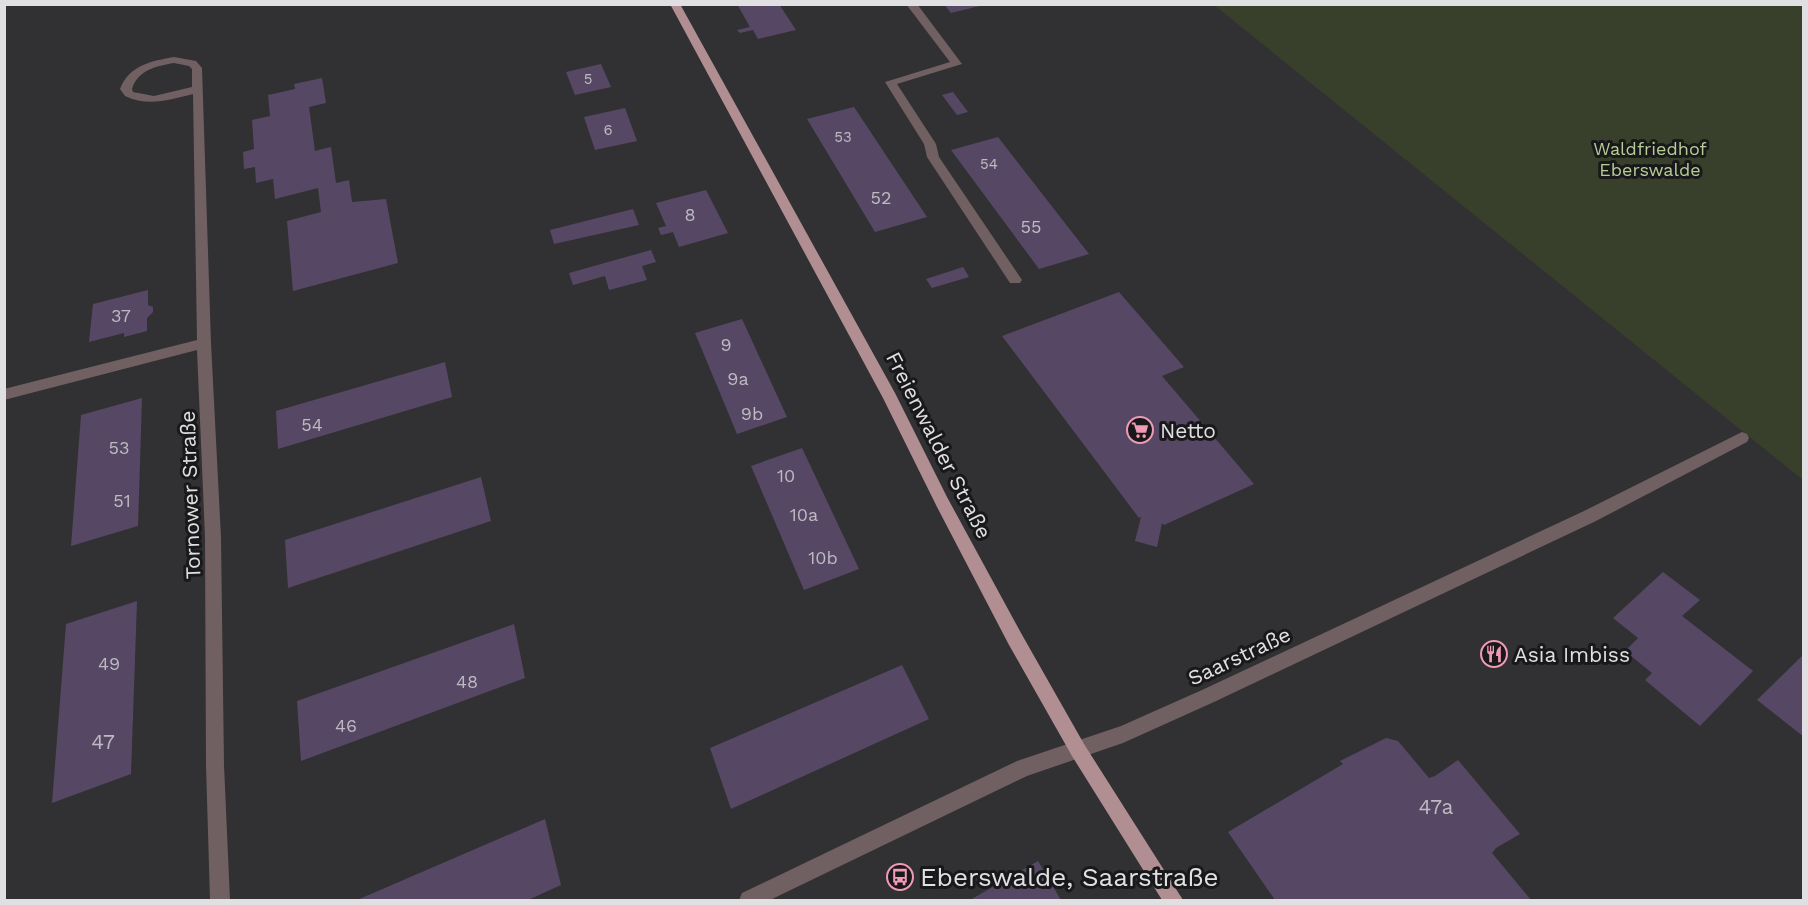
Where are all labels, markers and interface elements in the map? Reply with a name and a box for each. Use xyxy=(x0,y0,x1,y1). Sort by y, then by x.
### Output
house number: 5 xyxy=(584,70,592,88)
house number: 6 xyxy=(603,121,613,139)
house number: 53 xyxy=(834,128,852,146)
park label: Waldfriedhof Eberswalde xyxy=(1593,138,1707,180)
house number: 54 xyxy=(980,155,998,173)
house number: 52 xyxy=(871,187,891,208)
house number: 8 xyxy=(684,204,696,225)
house number: 55 xyxy=(1021,216,1041,237)
house number: 37 xyxy=(111,305,131,326)
house number: 9 xyxy=(720,334,732,355)
street label: Freienwalder Straße xyxy=(881,347,997,543)
house number: 9a xyxy=(727,368,749,389)
house number: 9b xyxy=(741,403,763,424)
street label: Tornower Straße xyxy=(175,410,205,580)
house number: 54 xyxy=(301,414,323,435)
supermarket icon: Netto xyxy=(1125,415,1155,445)
place label: Netto xyxy=(1160,418,1216,443)
house number: 53 xyxy=(109,437,129,458)
house number: 10 xyxy=(777,465,795,486)
house number: 51 xyxy=(113,490,131,511)
house number: 10a xyxy=(790,504,818,525)
house number: 10b xyxy=(808,547,838,568)
street label: Saarstraße xyxy=(1184,621,1294,691)
restaurant icon: Asia Imbiss xyxy=(1479,639,1509,669)
place label: Asia Imbiss xyxy=(1514,642,1630,667)
house number: 49 xyxy=(98,653,120,674)
house number: 48 xyxy=(456,671,478,692)
house number: 46 xyxy=(335,715,357,736)
house number: 47 xyxy=(91,729,115,754)
house number: 47a xyxy=(1419,794,1454,819)
bus stop icon: Eberswalde, Saarstraße xyxy=(885,862,915,892)
place label: Eberswalde, Saarstraße xyxy=(920,862,1219,892)

